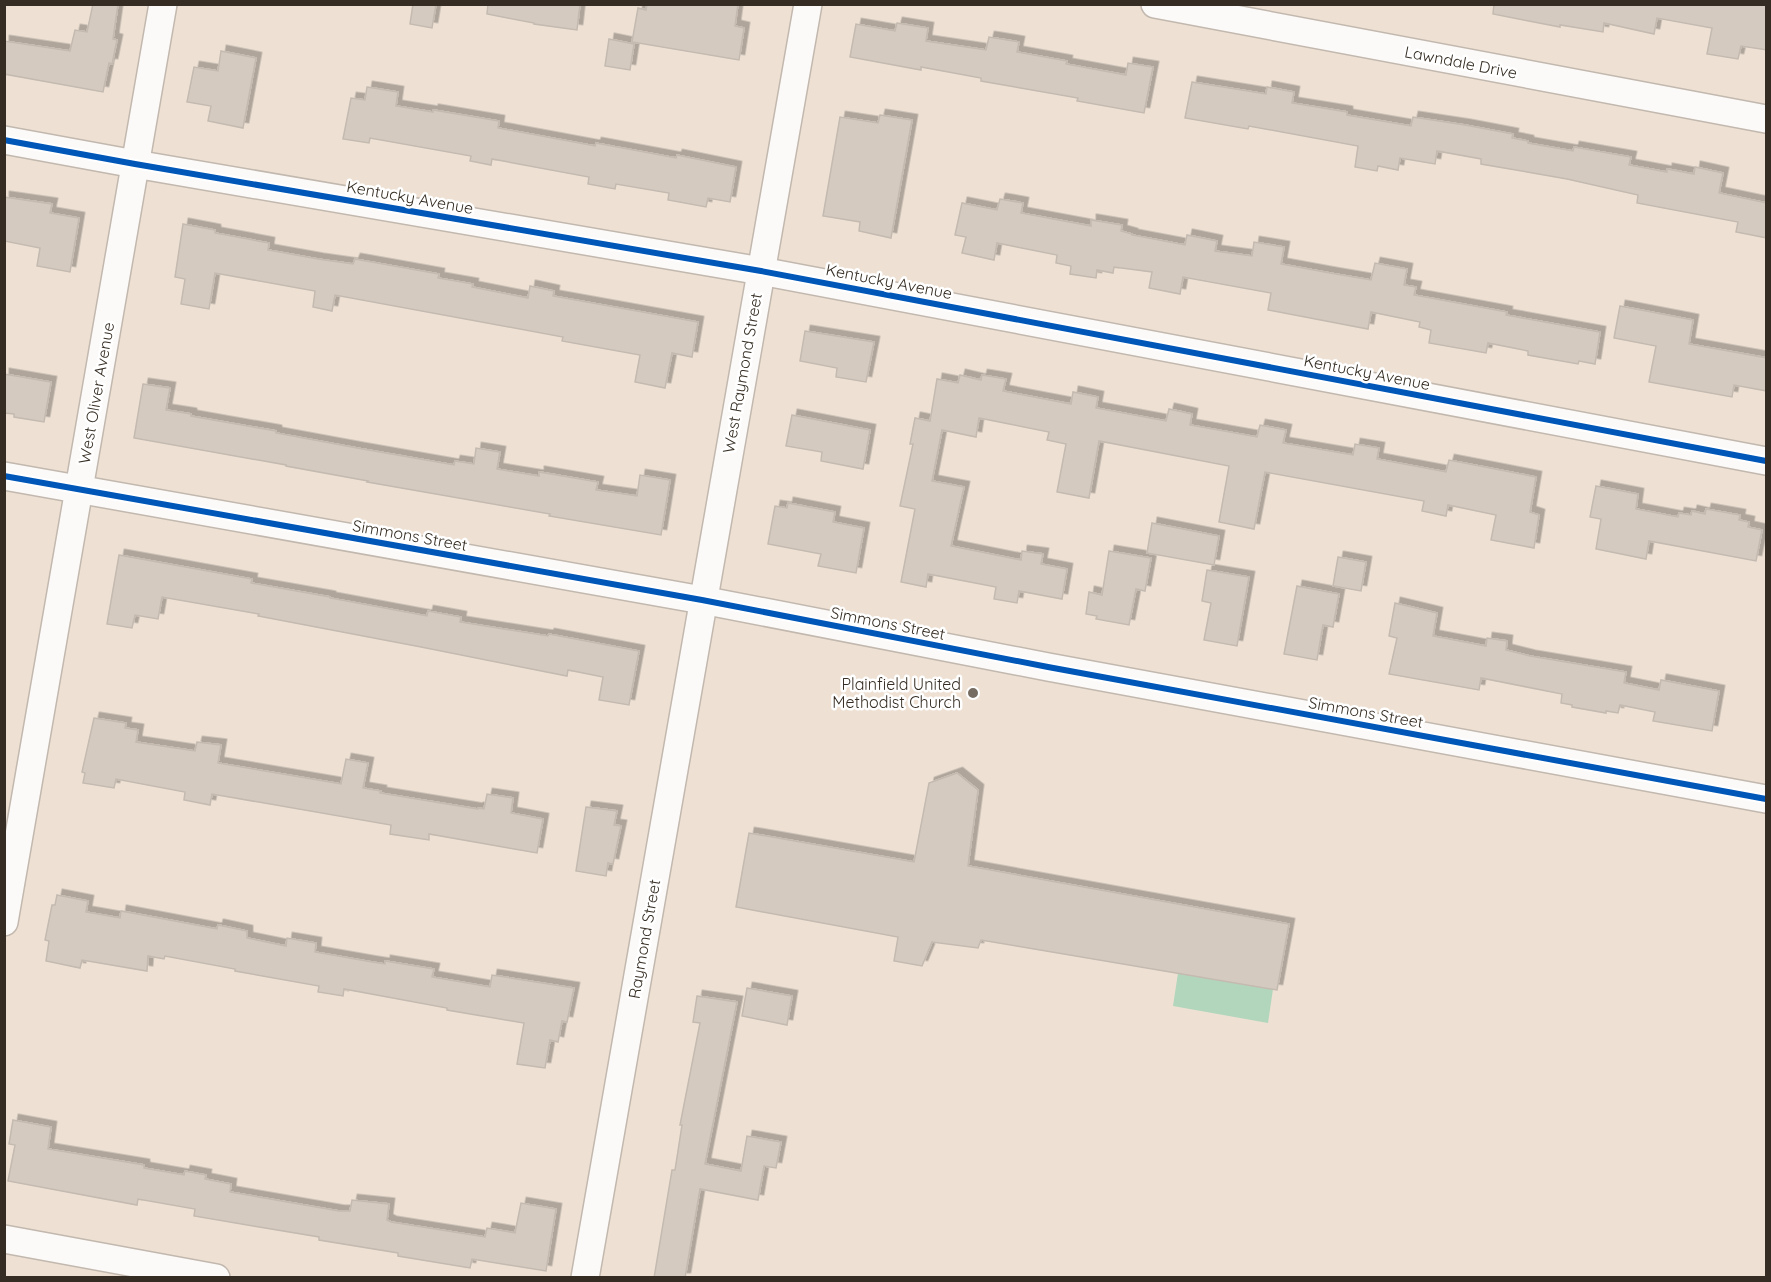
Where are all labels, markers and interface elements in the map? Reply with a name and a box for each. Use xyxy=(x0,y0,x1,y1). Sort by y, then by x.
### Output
street label: Lawndale Drive xyxy=(1403,41,1519,83)
street label: Kentucky Avenue xyxy=(345,176,475,218)
street label: Kentucky Avenue xyxy=(824,259,954,303)
street label: West Raymond Street xyxy=(718,291,766,455)
street label: West Oliver Avenue xyxy=(74,321,118,465)
street label: Kentucky Avenue xyxy=(1302,350,1432,394)
street label: Simmons Street xyxy=(351,515,469,555)
street label: Simmons Street xyxy=(829,602,947,644)
place label: Plainfield United Methodist Church xyxy=(832,674,961,712)
marker: Plainfield United Methodist Church xyxy=(966,686,980,700)
street label: Simmons Street xyxy=(1307,692,1425,732)
street label: Raymond Street xyxy=(624,878,664,1000)

